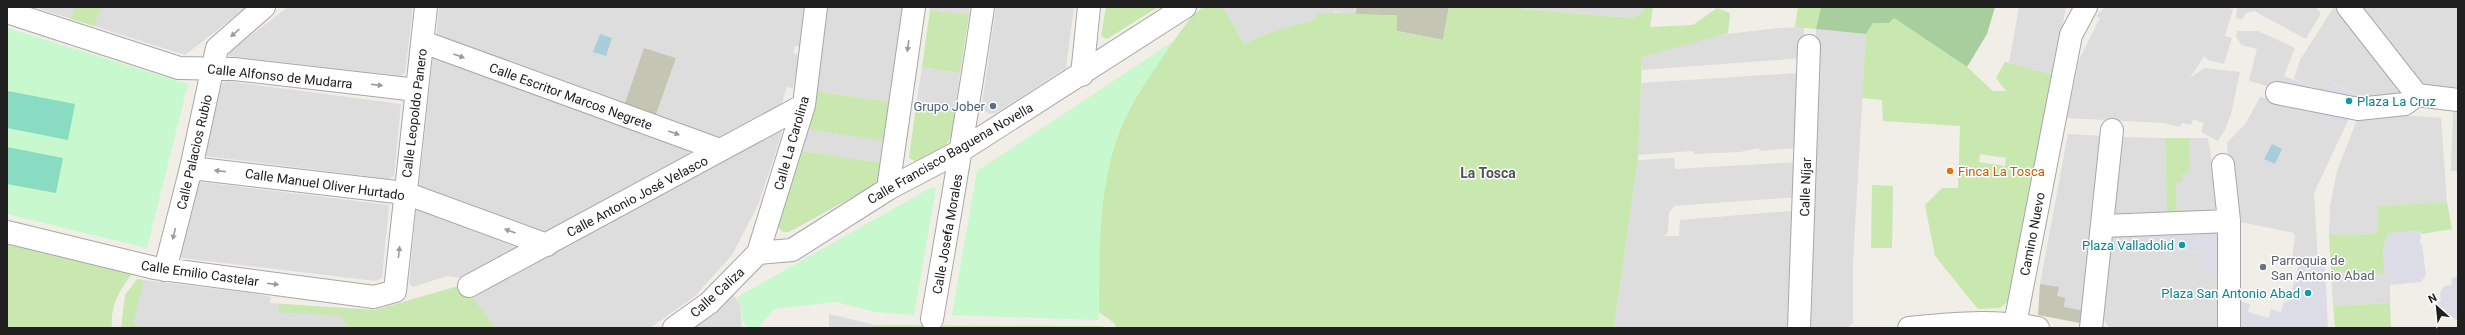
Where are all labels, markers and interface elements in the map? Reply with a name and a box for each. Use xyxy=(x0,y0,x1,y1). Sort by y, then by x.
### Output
one-way arrow xyxy=(230,28,240,38)
one-way arrow xyxy=(905,40,911,52)
street label: Calle Leopoldo Panero xyxy=(399,48,430,179)
one-way arrow xyxy=(454,53,466,59)
street label: Calle Escritor Marcos Negrete xyxy=(487,60,654,133)
street label: Calle Alfonso de Mudarra xyxy=(207,61,353,92)
one-way arrow xyxy=(371,82,383,89)
street label: Calle Palacios Rubio xyxy=(174,93,215,211)
street label: Calle La Carolina xyxy=(771,94,812,192)
place label: Plaza La Cruz xyxy=(2357,94,2437,109)
marker: Plaza La Cruz xyxy=(2344,96,2354,106)
place label: Grupo Jober xyxy=(913,99,986,114)
street label: Calle Francisco Baguena Novella xyxy=(865,100,1036,207)
marker: Grupo Jober xyxy=(988,101,998,111)
one-way arrow xyxy=(668,131,680,137)
street label: Calle Antonio José Velasco xyxy=(564,153,710,240)
street label: Calle Níjar xyxy=(1797,157,1814,217)
place label: Finca La Tosca xyxy=(1958,164,2045,179)
district label: La Tosca xyxy=(1460,165,1516,181)
street label: Calle Manuel Oliver Hurtado xyxy=(244,166,406,203)
marker: Finca La Tosca xyxy=(1945,166,1955,176)
one-way arrow xyxy=(214,168,226,174)
street label: Calle Josefa Morales xyxy=(930,173,965,295)
street label: Camino Nuevo xyxy=(2017,191,2048,277)
one-way arrow xyxy=(171,228,177,240)
one-way arrow xyxy=(503,228,515,234)
place label: Plaza Valladolid xyxy=(2082,238,2174,253)
marker: Plaza Valladolid xyxy=(2177,240,2187,250)
one-way arrow xyxy=(396,246,402,258)
place label: Parroquia de San Antonio Abad xyxy=(2271,253,2375,283)
street label: Calle Emilio Castelar xyxy=(140,258,260,289)
marker: Parroquia de San Antonio Abad xyxy=(2258,262,2268,272)
street label: Calle Caliza xyxy=(687,264,747,320)
one-way arrow xyxy=(267,281,279,287)
place label: Plaza San Antonio Abad xyxy=(2161,286,2300,301)
north arrow xyxy=(2417,287,2457,327)
marker: Plaza San Antonio Abad xyxy=(2303,288,2313,298)
text: N xyxy=(2426,291,2439,306)

